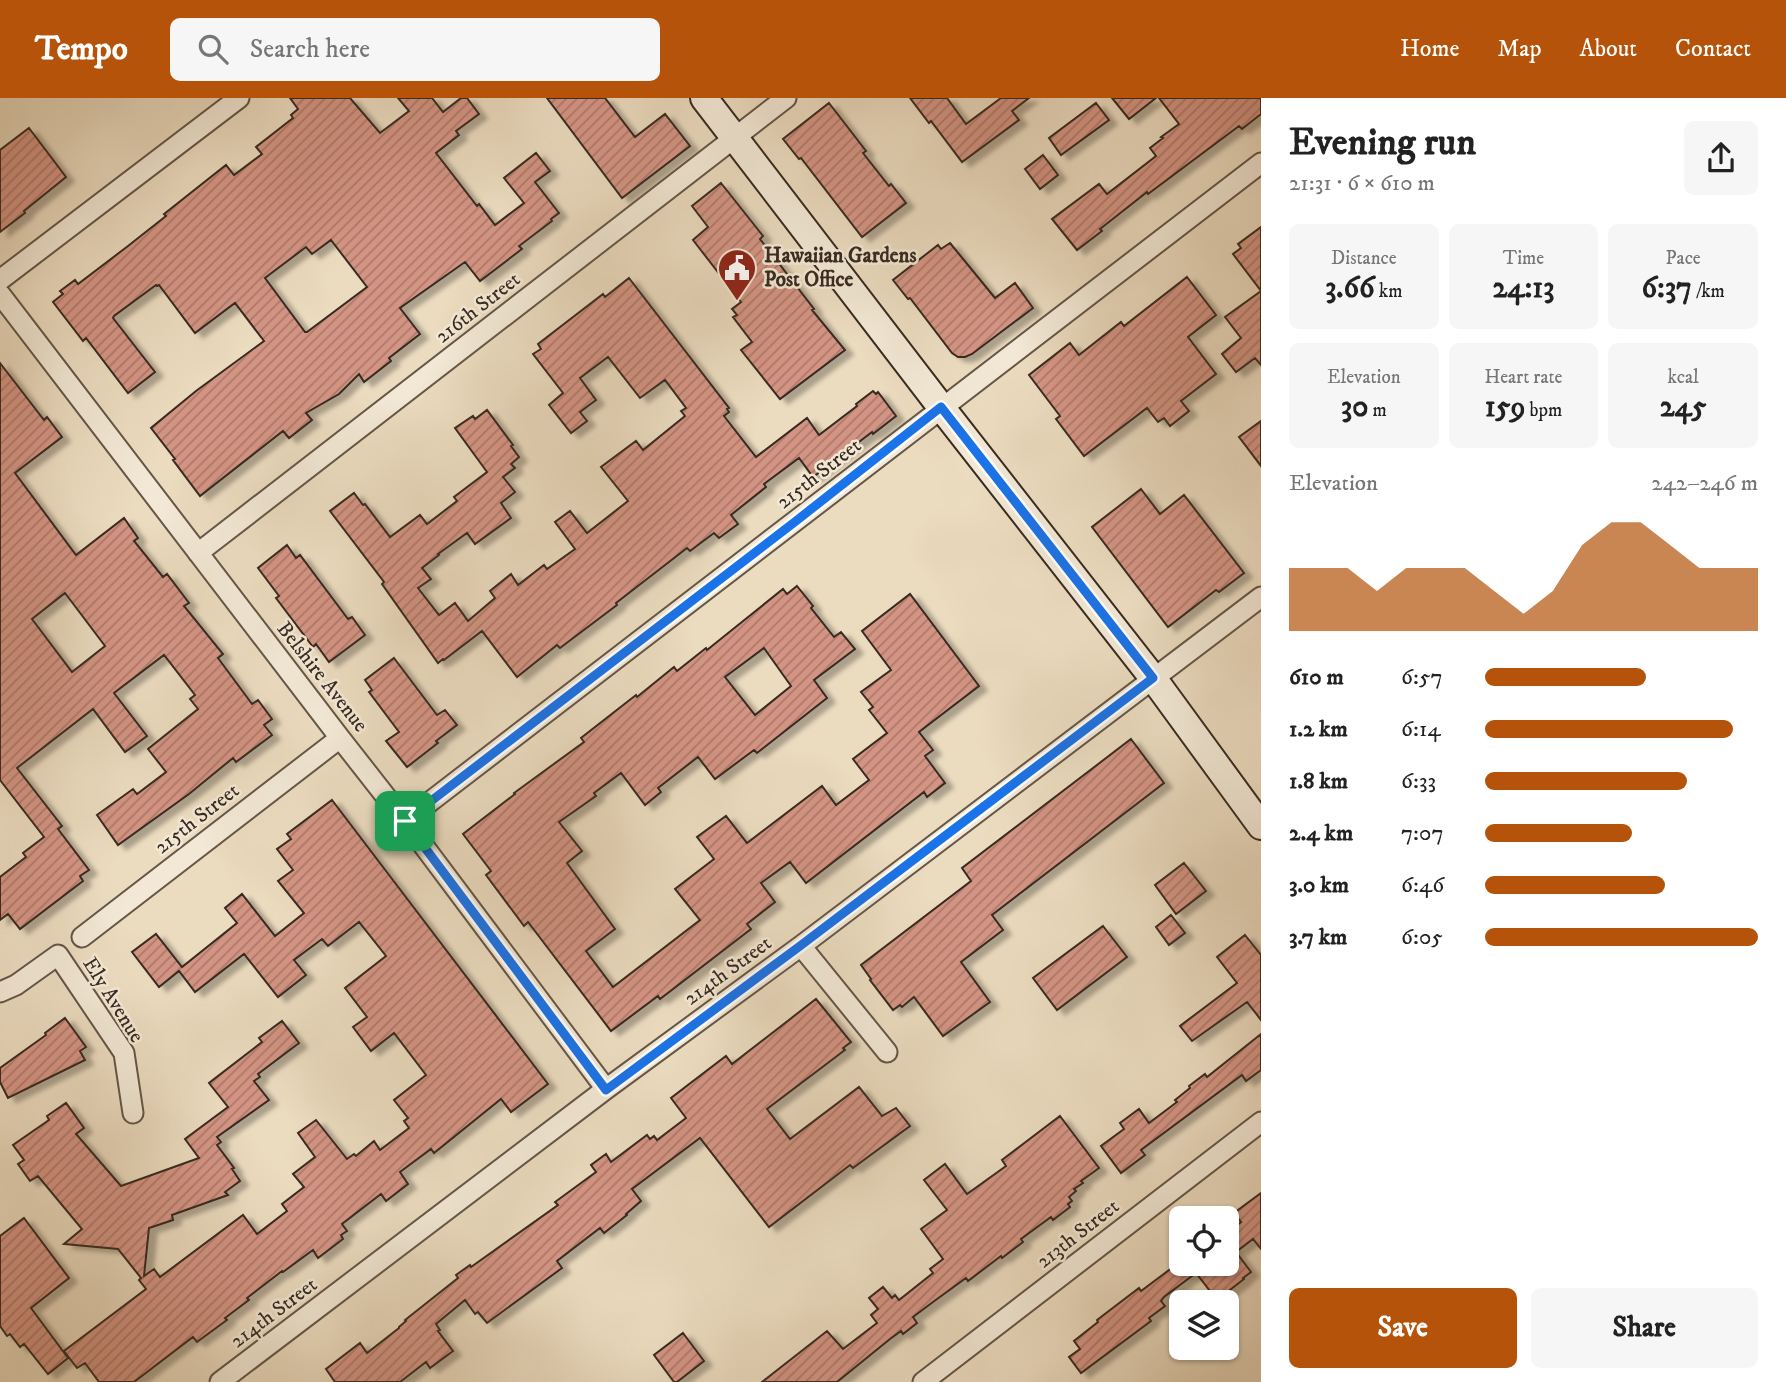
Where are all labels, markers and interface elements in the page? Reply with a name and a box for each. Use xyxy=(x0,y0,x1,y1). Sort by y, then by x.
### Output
search box xyxy=(170,18,660,81)
text: Tempo xyxy=(35,29,128,70)
icon: search xyxy=(194,30,232,68)
text: Search here xyxy=(250,33,370,66)
text: Home xyxy=(1400,34,1459,64)
text: Map xyxy=(1497,34,1542,64)
text: About xyxy=(1580,34,1637,64)
text: Contact xyxy=(1675,34,1751,64)
text: Evening run xyxy=(1289,119,1476,167)
button: share xyxy=(1684,121,1758,195)
text: 21:31 · 6 × 610 m xyxy=(1289,169,1435,198)
place label: Hawaiian Gardens Post Office xyxy=(764,243,917,293)
public building icon: Hawaiian Gardens Post Office xyxy=(716,247,758,302)
text: Distance xyxy=(1331,247,1397,270)
text: Time xyxy=(1503,247,1544,270)
text: Pace xyxy=(1666,247,1701,270)
street label: 216th Street xyxy=(430,267,526,349)
text: 3.66 xyxy=(1325,270,1375,307)
text: 24:13 xyxy=(1492,270,1555,307)
text: 6:37 xyxy=(1641,270,1692,307)
text: km xyxy=(1375,280,1402,303)
text: /km xyxy=(1692,280,1725,303)
text: Elevation xyxy=(1327,366,1401,389)
text: Heart rate xyxy=(1485,366,1562,389)
text: kcal xyxy=(1668,366,1699,389)
text: 30 xyxy=(1341,389,1368,426)
text: 159 xyxy=(1485,389,1525,426)
text: 245 xyxy=(1660,389,1707,426)
text: m xyxy=(1368,399,1387,422)
text: bpm xyxy=(1525,399,1562,422)
street label: 215th Street xyxy=(771,433,867,515)
text: Elevation xyxy=(1289,469,1378,498)
text: 242–246 m xyxy=(1651,469,1758,498)
street label: Belshire Avenue xyxy=(271,616,373,738)
text: 610 m xyxy=(1289,663,1344,692)
text: 6:57 xyxy=(1401,663,1443,692)
text: 1.2 km xyxy=(1289,715,1348,744)
text: 6:14 xyxy=(1401,715,1441,744)
text: 1.8 km xyxy=(1289,767,1348,796)
text: 6:33 xyxy=(1401,767,1436,796)
street label: 215th Street xyxy=(149,778,245,860)
pin xyxy=(375,791,435,851)
icon: arrive xyxy=(386,802,424,840)
text: 2.4 km xyxy=(1289,819,1353,848)
text: 7:07 xyxy=(1401,819,1444,848)
text: 3.0 km xyxy=(1289,871,1349,900)
text: 6:46 xyxy=(1401,871,1444,900)
text: 3.7 km xyxy=(1289,923,1347,952)
text: 6:05 xyxy=(1401,923,1443,952)
street label: 214th Street xyxy=(679,930,777,1012)
street label: Ely Avenue xyxy=(77,952,150,1048)
street label: 213th Street xyxy=(1031,1193,1125,1274)
map controls xyxy=(1169,1206,1239,1360)
button: locate xyxy=(1169,1206,1239,1276)
street label: 214th Street xyxy=(225,1272,323,1354)
button: Save xyxy=(1289,1288,1517,1368)
button: Share xyxy=(1531,1288,1758,1368)
button: layers xyxy=(1169,1290,1239,1360)

